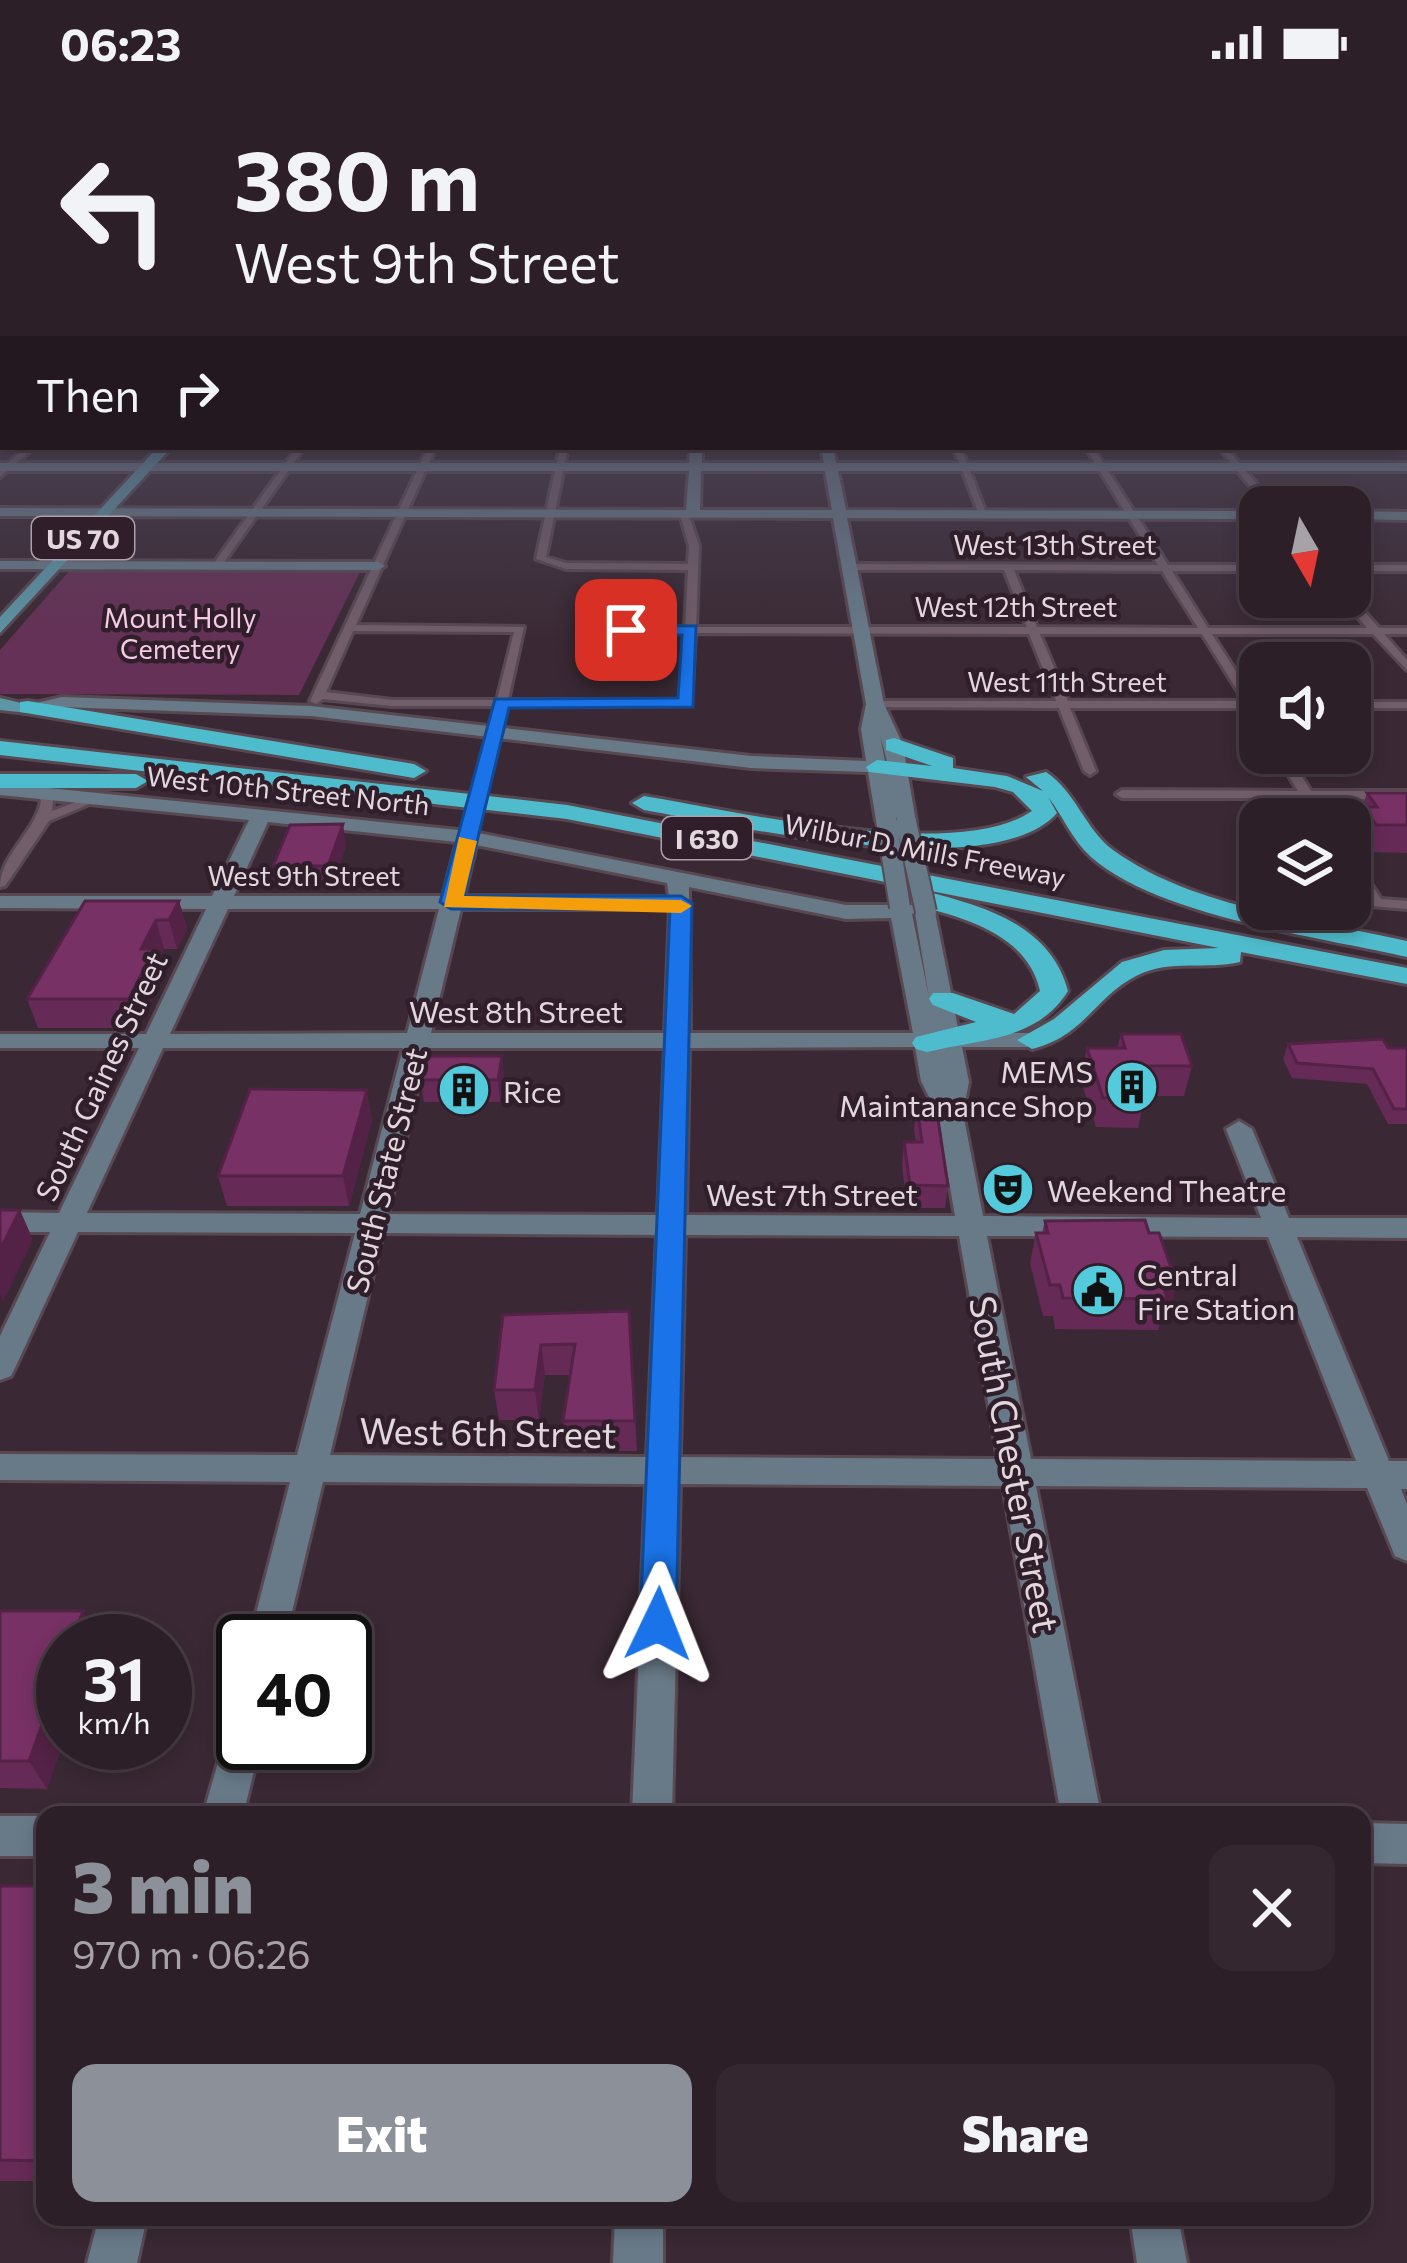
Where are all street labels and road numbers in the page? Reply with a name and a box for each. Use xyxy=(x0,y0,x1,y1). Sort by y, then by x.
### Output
road number: US 70 xyxy=(32,517,134,559)
street label: West 13th Street xyxy=(953,528,1157,561)
street label: West 12th Street xyxy=(915,590,1117,623)
street label: West 11th Street xyxy=(967,665,1167,698)
street label: West 10th Street North xyxy=(145,759,431,821)
street label: Wilbur D. Mills Freeway xyxy=(782,807,1068,893)
road number: I 630 xyxy=(662,817,752,859)
street label: West 9th Street xyxy=(208,859,400,892)
street label: South Gaines Street xyxy=(26,946,174,1206)
street label: West 8th Street xyxy=(409,992,623,1029)
street label: South State Street xyxy=(337,1044,433,1296)
street label: West 7th Street xyxy=(706,1175,918,1212)
street label: South Chester Street xyxy=(962,1292,1070,1636)
street label: West 6th Street xyxy=(359,1407,617,1455)

